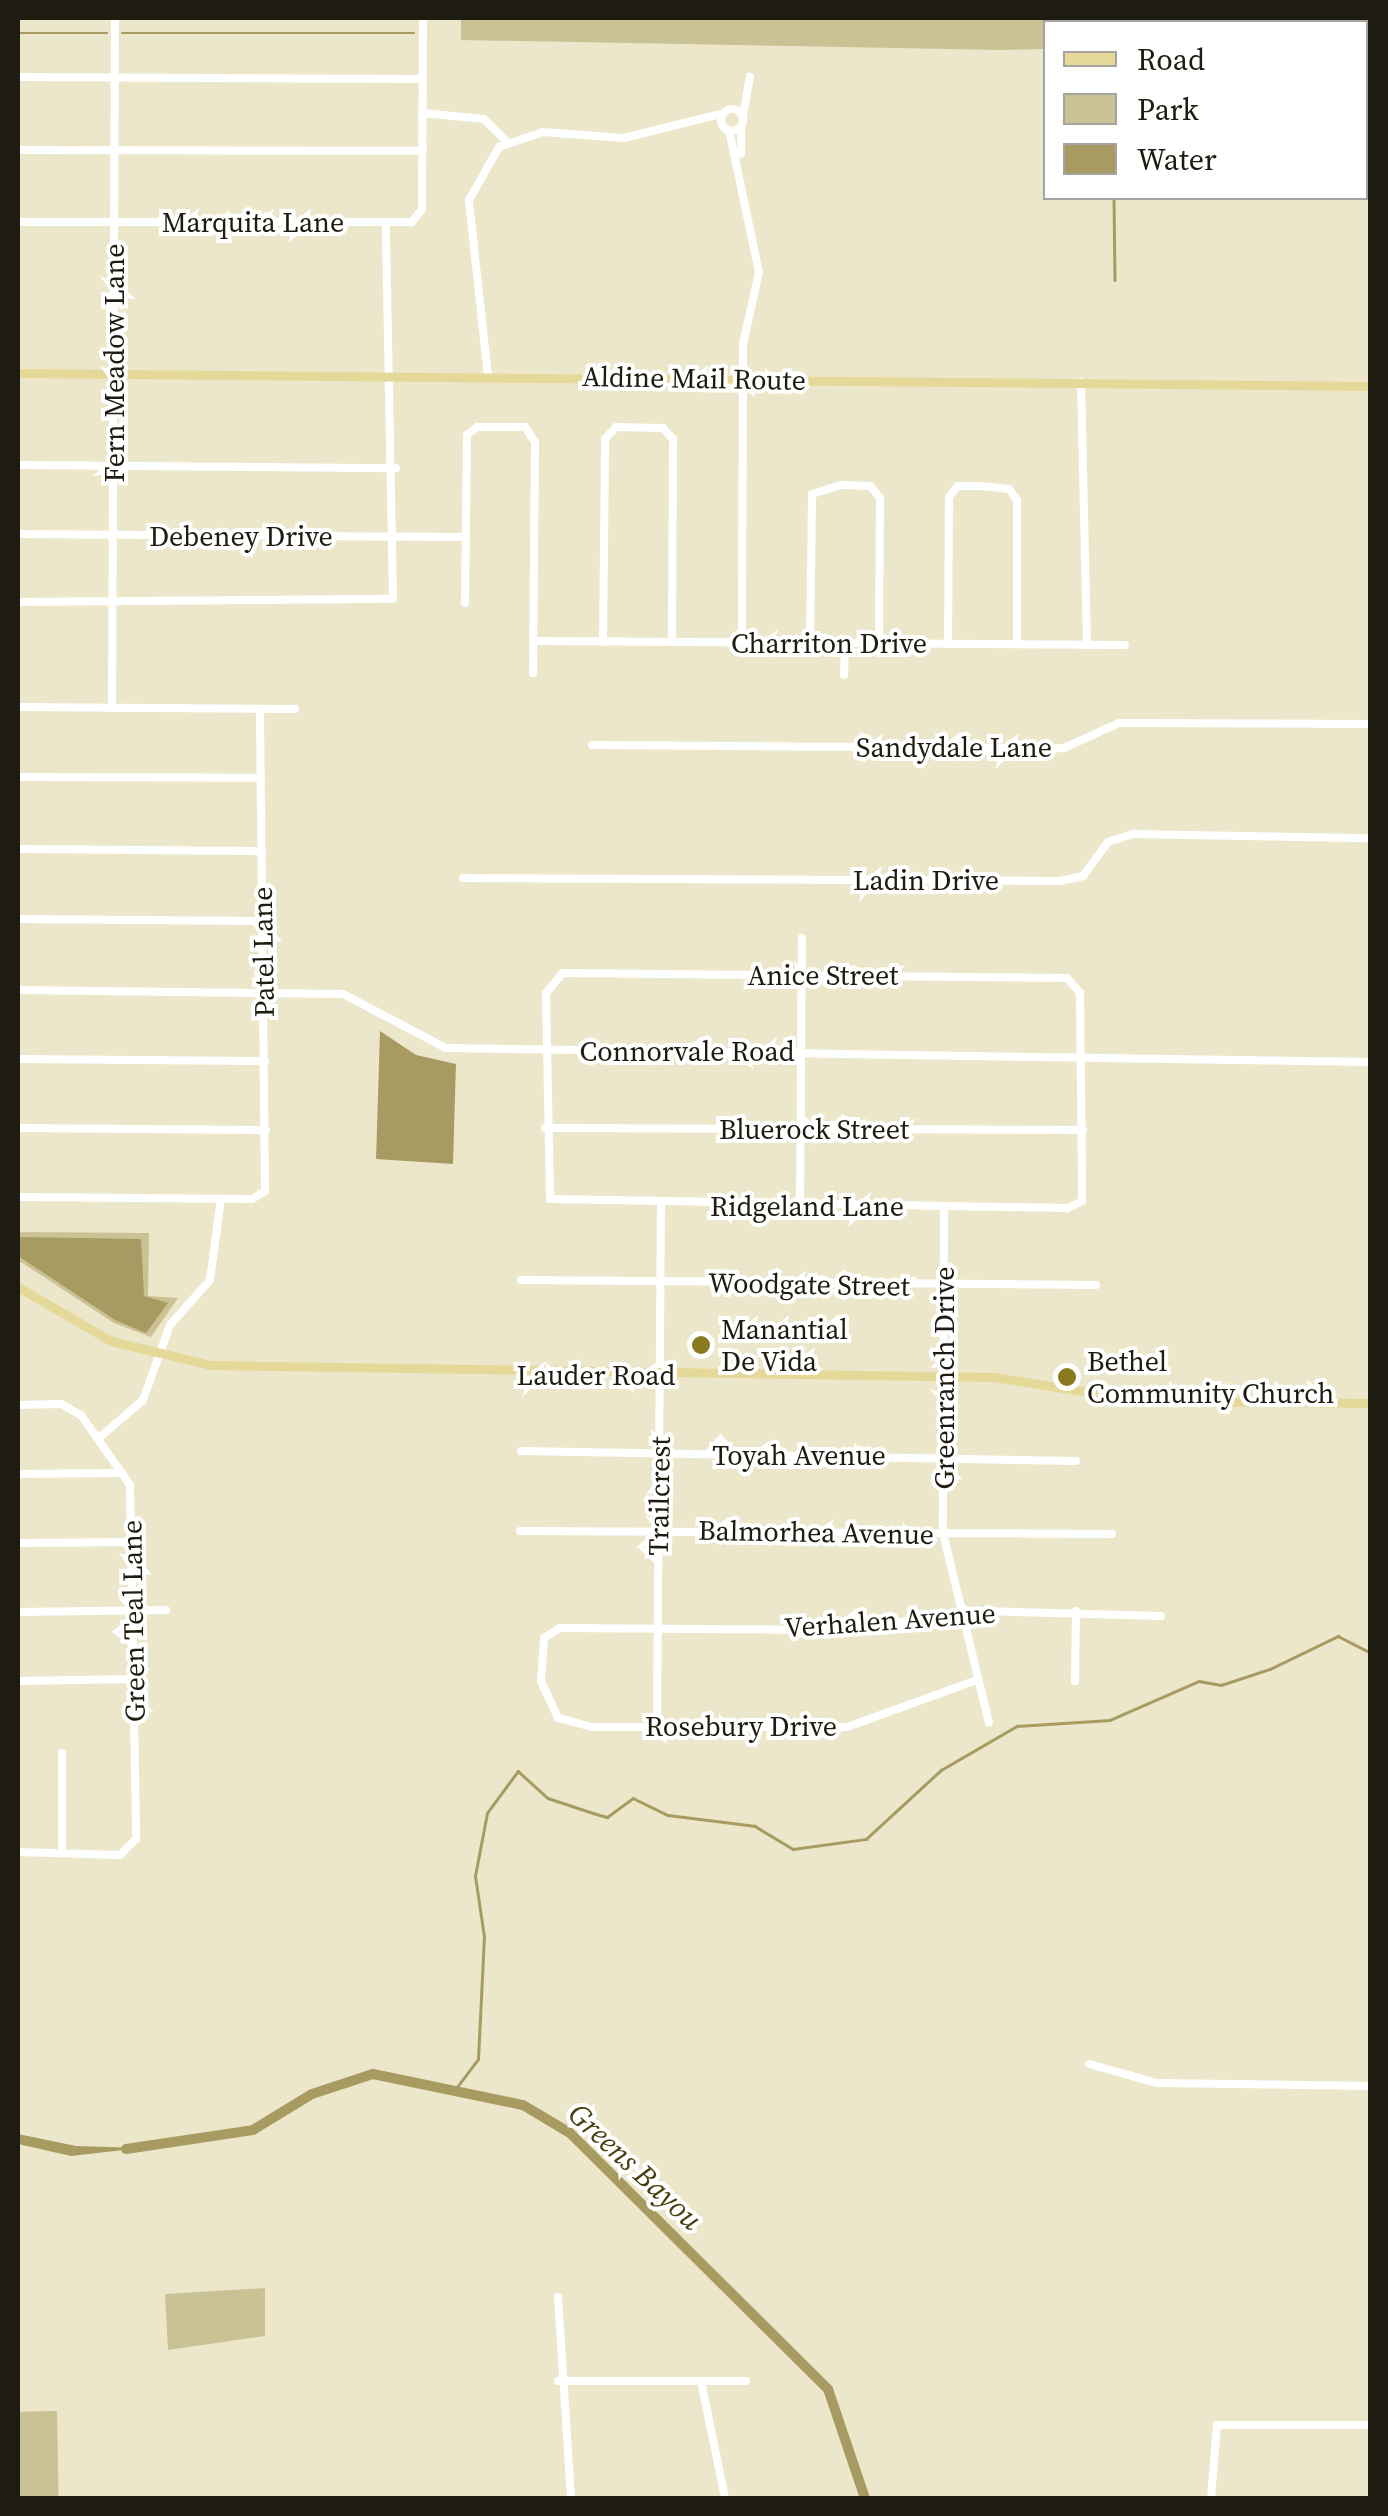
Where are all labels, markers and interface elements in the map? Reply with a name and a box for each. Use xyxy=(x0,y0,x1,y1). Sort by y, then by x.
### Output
legend xyxy=(1043,20,1368,200)
text: Road xyxy=(1137,39,1205,80)
text: Park xyxy=(1137,89,1199,130)
text: Water xyxy=(1137,139,1217,180)
street label: Marquita Lane xyxy=(162,205,344,239)
street label: Fern Meadow Lane xyxy=(97,244,131,482)
street label: Aldine Mail Route xyxy=(582,359,806,397)
street label: Debeney Drive xyxy=(149,519,333,553)
street label: Charriton Drive xyxy=(731,626,927,660)
street label: Sandydale Lane xyxy=(856,730,1052,764)
street label: Ladin Drive xyxy=(853,863,999,897)
street label: Patel Lane xyxy=(245,886,281,1018)
street label: Anice Street xyxy=(748,958,898,992)
street label: Connorvale Road xyxy=(579,1034,795,1068)
street label: Bluerock Street xyxy=(719,1112,909,1146)
street label: Ridgeland Lane xyxy=(710,1189,904,1223)
street label: Woodgate Street xyxy=(708,1265,910,1303)
street label: Greenranch Drive xyxy=(927,1266,961,1490)
place label: Manantial De Vida xyxy=(721,1312,848,1378)
marker: Manantial De Vida xyxy=(690,1334,712,1356)
place label: Bethel Community Church xyxy=(1087,1344,1334,1410)
street label: Lauder Road xyxy=(517,1358,675,1392)
marker: Bethel Community Church xyxy=(1056,1366,1078,1388)
street label: Trailcrest xyxy=(641,1436,677,1556)
street label: Toyah Avenue xyxy=(712,1438,886,1472)
street label: Balmorhea Avenue xyxy=(698,1513,934,1551)
street label: Green Teal Lane xyxy=(114,1519,152,1723)
street label: Verhalen Avenue xyxy=(783,1596,997,1644)
street label: Rosebury Drive xyxy=(645,1709,837,1743)
water label: Greens Bayou xyxy=(561,2096,709,2238)

